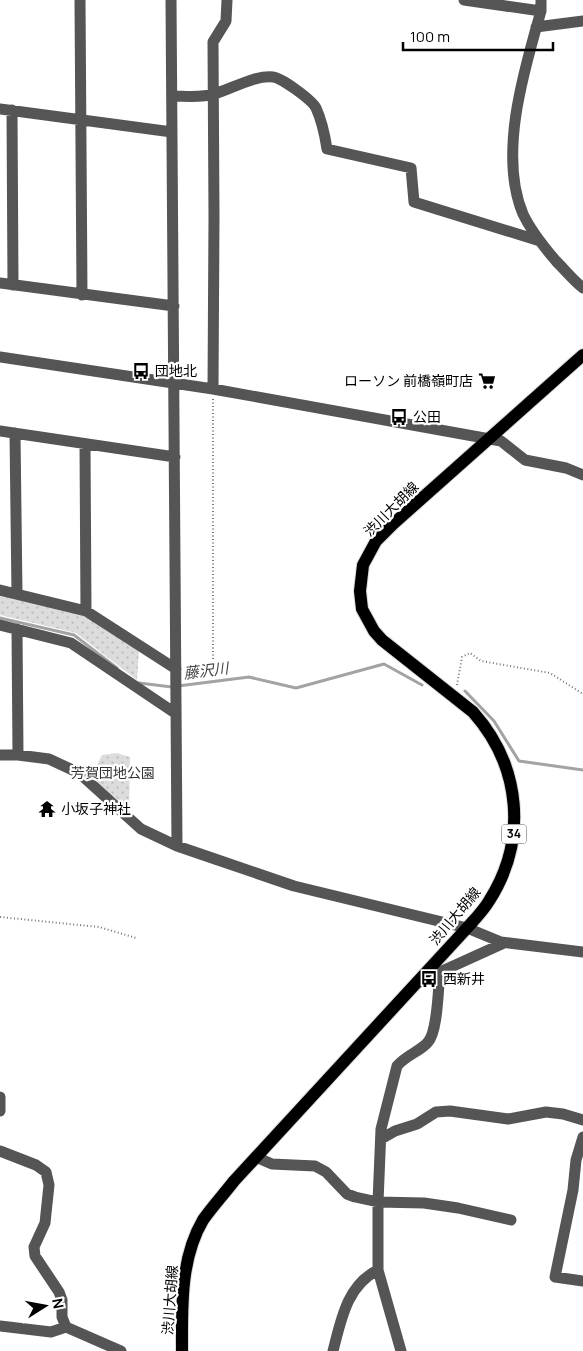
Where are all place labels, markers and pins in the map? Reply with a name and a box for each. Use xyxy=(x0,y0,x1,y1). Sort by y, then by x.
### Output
bus stop icon: 団地北 xyxy=(131,361,151,381)
place label: 団地北 xyxy=(155,361,197,380)
place label: ローソン 前橋嶺町店 xyxy=(344,371,473,390)
supermarket icon: ローソン 前橋嶺町店 xyxy=(477,371,497,391)
bus stop icon: 公田 xyxy=(389,407,409,427)
place label: 公田 xyxy=(413,407,441,426)
temple icon: 小坂子神社 xyxy=(37,799,57,819)
place label: 小坂子神社 xyxy=(61,799,131,818)
bus stop icon: 西新井 xyxy=(419,969,439,989)
place label: 西新井 xyxy=(443,969,485,988)

